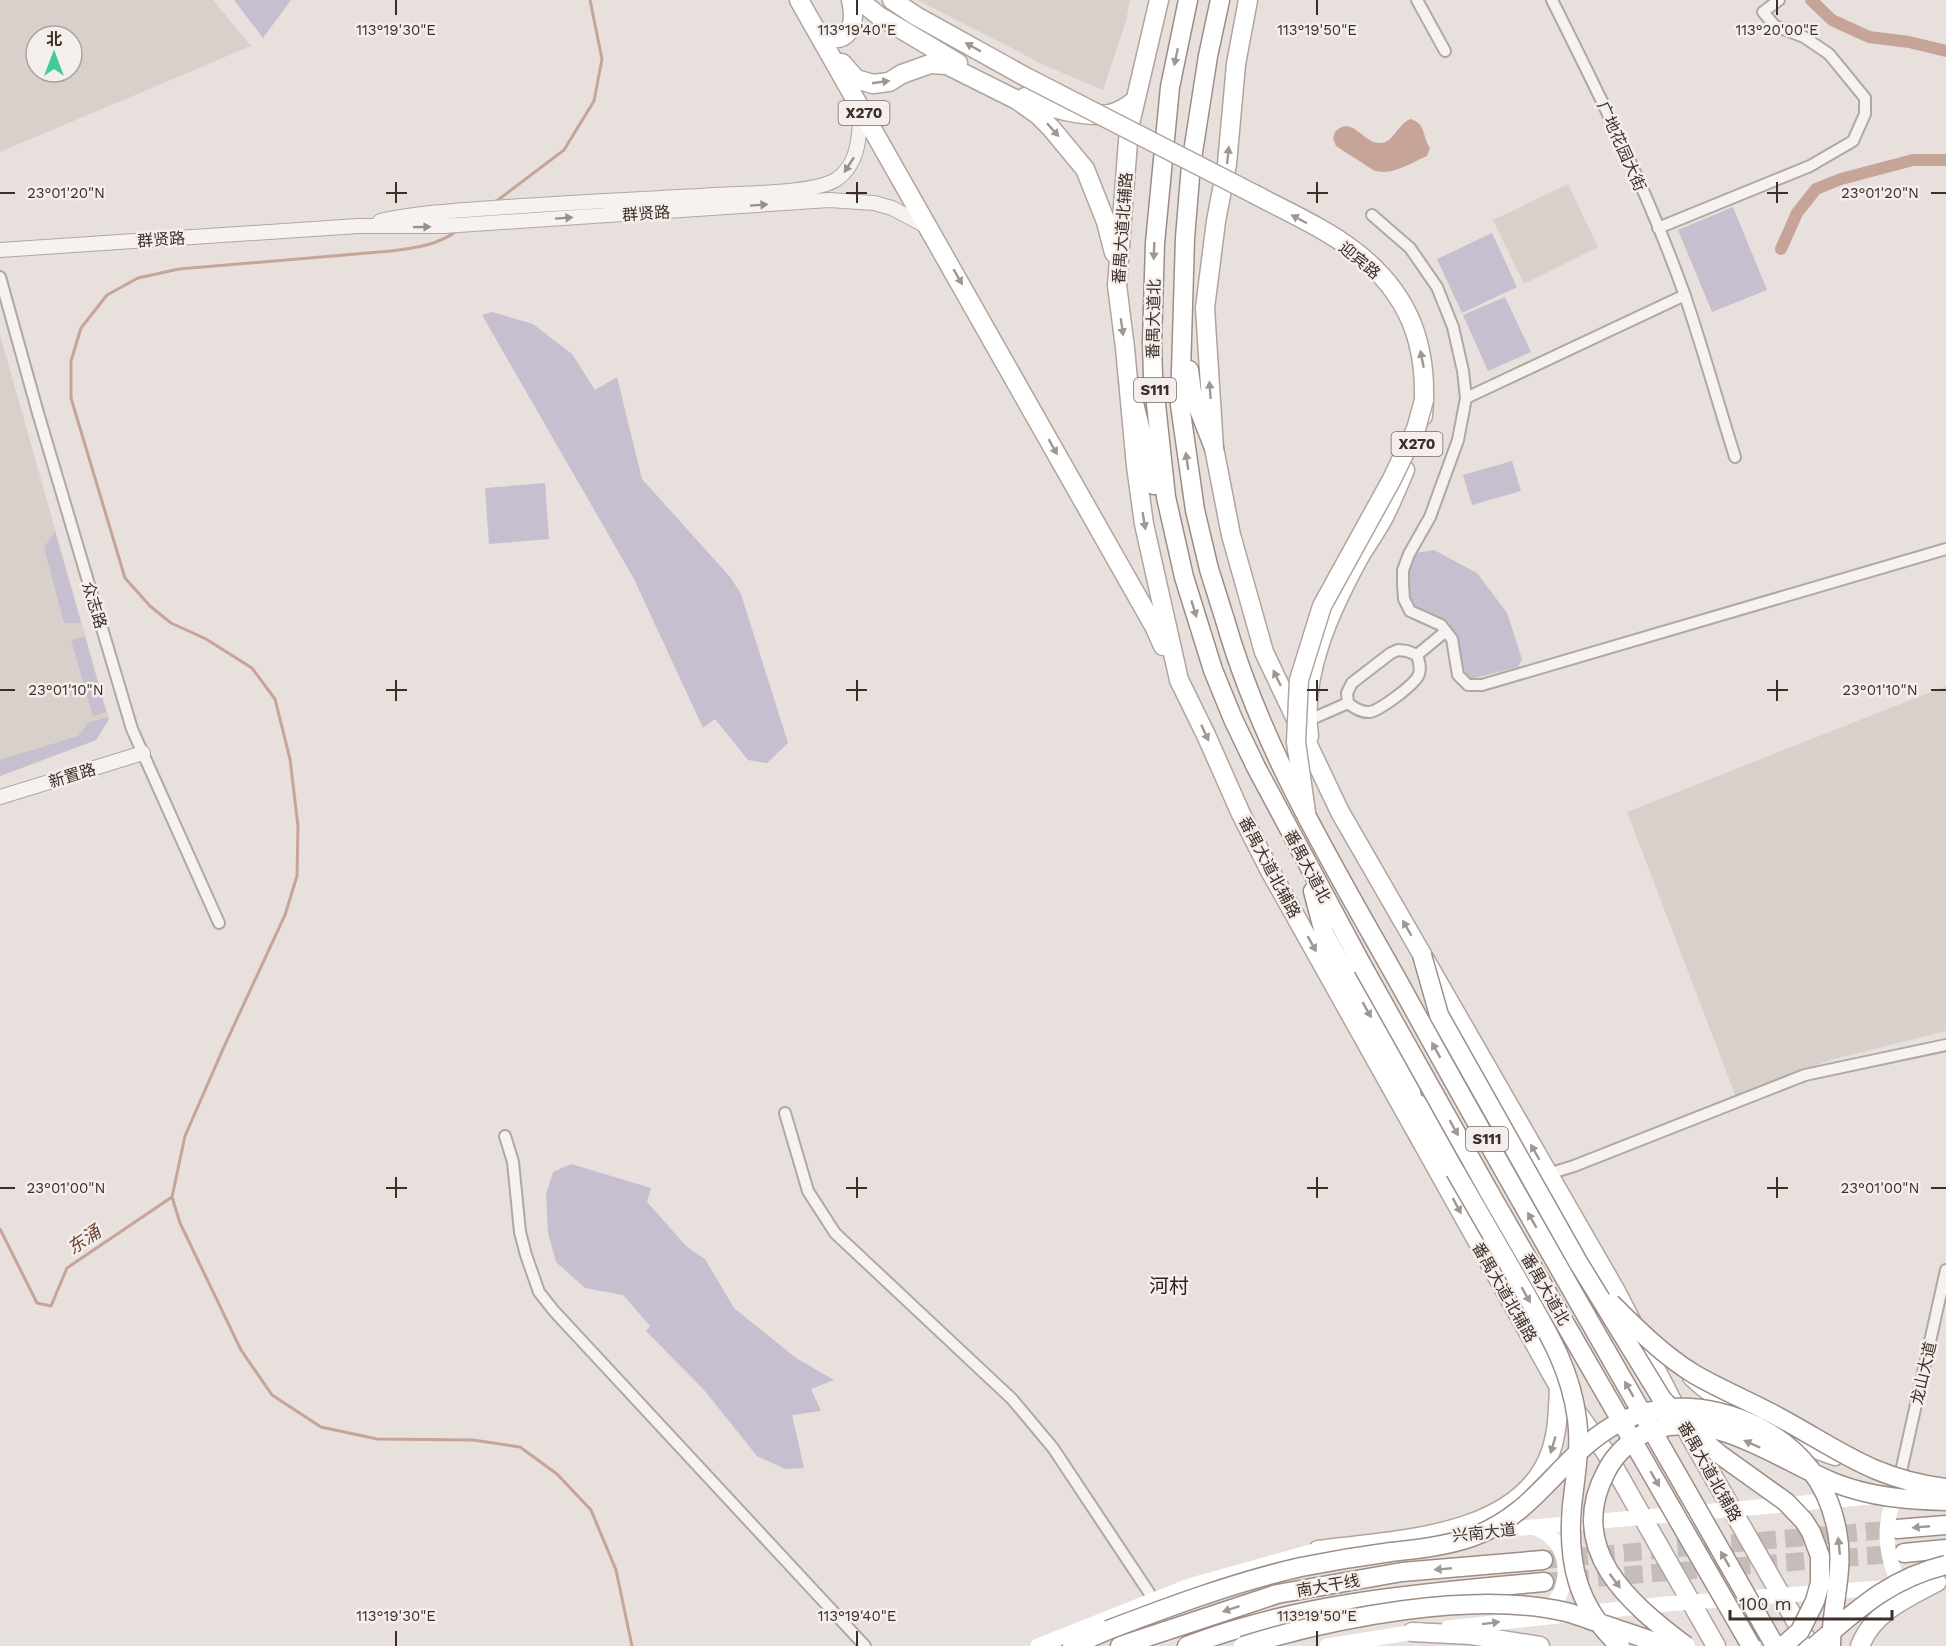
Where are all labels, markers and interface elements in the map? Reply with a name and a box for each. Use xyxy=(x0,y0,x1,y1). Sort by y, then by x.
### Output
text: 113°19'30"E xyxy=(356,21,436,39)
text: 113°19'40"E xyxy=(818,21,896,39)
text: 113°19'50"E xyxy=(1277,21,1357,39)
text: 113°20'00"E xyxy=(1735,21,1819,39)
north arrow xyxy=(24,24,84,84)
text: 北 xyxy=(46,30,62,49)
one-way arrow xyxy=(964,42,981,52)
one-way arrow xyxy=(1171,48,1180,67)
one-way arrow xyxy=(872,78,891,87)
street label: 广地花园大街 xyxy=(1593,98,1650,194)
road number: X270 xyxy=(838,101,890,125)
one-way arrow xyxy=(1046,122,1059,137)
one-way arrow xyxy=(1223,145,1233,164)
one-way arrow xyxy=(844,157,855,173)
street label: 番禺大道北辅路 xyxy=(1109,172,1136,285)
text: 23°01'20"N xyxy=(27,184,105,202)
text: 23°01'20"N xyxy=(1841,184,1919,202)
one-way arrow xyxy=(749,200,768,209)
street label: 群贤路 xyxy=(621,202,671,225)
one-way arrow xyxy=(555,214,574,223)
one-way arrow xyxy=(1291,214,1308,224)
one-way arrow xyxy=(412,222,431,232)
street label: 群贤路 xyxy=(136,228,186,251)
street label: 迎宾路 xyxy=(1335,238,1384,283)
one-way arrow xyxy=(1150,241,1159,260)
one-way arrow xyxy=(952,269,962,286)
street label: 番禺大道北 xyxy=(1143,279,1164,359)
one-way arrow xyxy=(1118,318,1127,337)
one-way arrow xyxy=(1417,350,1426,369)
road number: S111 xyxy=(1134,378,1176,402)
one-way arrow xyxy=(1205,380,1214,399)
road number: X270 xyxy=(1392,432,1442,456)
one-way arrow xyxy=(1048,439,1058,456)
one-way arrow xyxy=(1182,452,1192,471)
one-way arrow xyxy=(1139,511,1148,530)
street label: 众志路 xyxy=(78,579,111,631)
one-way arrow xyxy=(1190,601,1199,619)
one-way arrow xyxy=(1272,669,1281,686)
text: 23°01'10"N xyxy=(28,681,104,699)
text: 23°01'10"N xyxy=(1842,681,1918,699)
one-way arrow xyxy=(1200,724,1209,741)
street label: 新置路 xyxy=(46,759,98,792)
street label: 番禺大道北辅路 xyxy=(1235,813,1304,921)
street label: 番禺大道北 xyxy=(1280,826,1335,906)
one-way arrow xyxy=(1401,920,1412,936)
one-way arrow xyxy=(1307,935,1317,952)
one-way arrow xyxy=(1362,1001,1372,1018)
one-way arrow xyxy=(1431,1041,1441,1058)
one-way arrow xyxy=(1449,1120,1459,1137)
road number: S111 xyxy=(1466,1127,1508,1151)
one-way arrow xyxy=(1530,1143,1540,1160)
text: 23°01'00"N xyxy=(27,1179,105,1197)
text: 23°01'00"N xyxy=(1841,1179,1919,1197)
one-way arrow xyxy=(1452,1198,1462,1215)
one-way arrow xyxy=(1527,1212,1538,1228)
water label: 东涌 xyxy=(63,1220,106,1258)
street label: 番禺大道北辅路 xyxy=(1468,1239,1541,1346)
street label: 番禺大道北 xyxy=(1517,1250,1574,1329)
district label: 河村 xyxy=(1149,1274,1189,1298)
one-way arrow xyxy=(1521,1287,1531,1304)
street label: 龙山大道 xyxy=(1907,1340,1940,1406)
one-way arrow xyxy=(1624,1381,1635,1397)
street label: 番禺大道北铺路 xyxy=(1674,1418,1745,1525)
one-way arrow xyxy=(1548,1436,1557,1454)
one-way arrow xyxy=(1743,1439,1760,1448)
one-way arrow xyxy=(1650,1471,1660,1488)
street label: 兴南大道 xyxy=(1451,1520,1517,1545)
one-way arrow xyxy=(1912,1522,1931,1532)
one-way arrow xyxy=(1834,1537,1844,1556)
one-way arrow xyxy=(1720,1550,1730,1567)
one-way arrow xyxy=(1434,1564,1453,1573)
street label: 南大干线 xyxy=(1295,1571,1361,1600)
one-way arrow xyxy=(1609,1573,1622,1589)
scale bar xyxy=(1730,1583,1892,1621)
text: 100 m xyxy=(1739,1593,1792,1614)
one-way arrow xyxy=(1222,1604,1240,1614)
text: 113°19'30"E xyxy=(356,1607,436,1625)
text: 113°19'40"E xyxy=(818,1607,896,1625)
text: 113°19'50"E xyxy=(1277,1607,1357,1625)
one-way arrow xyxy=(1481,1618,1500,1628)

